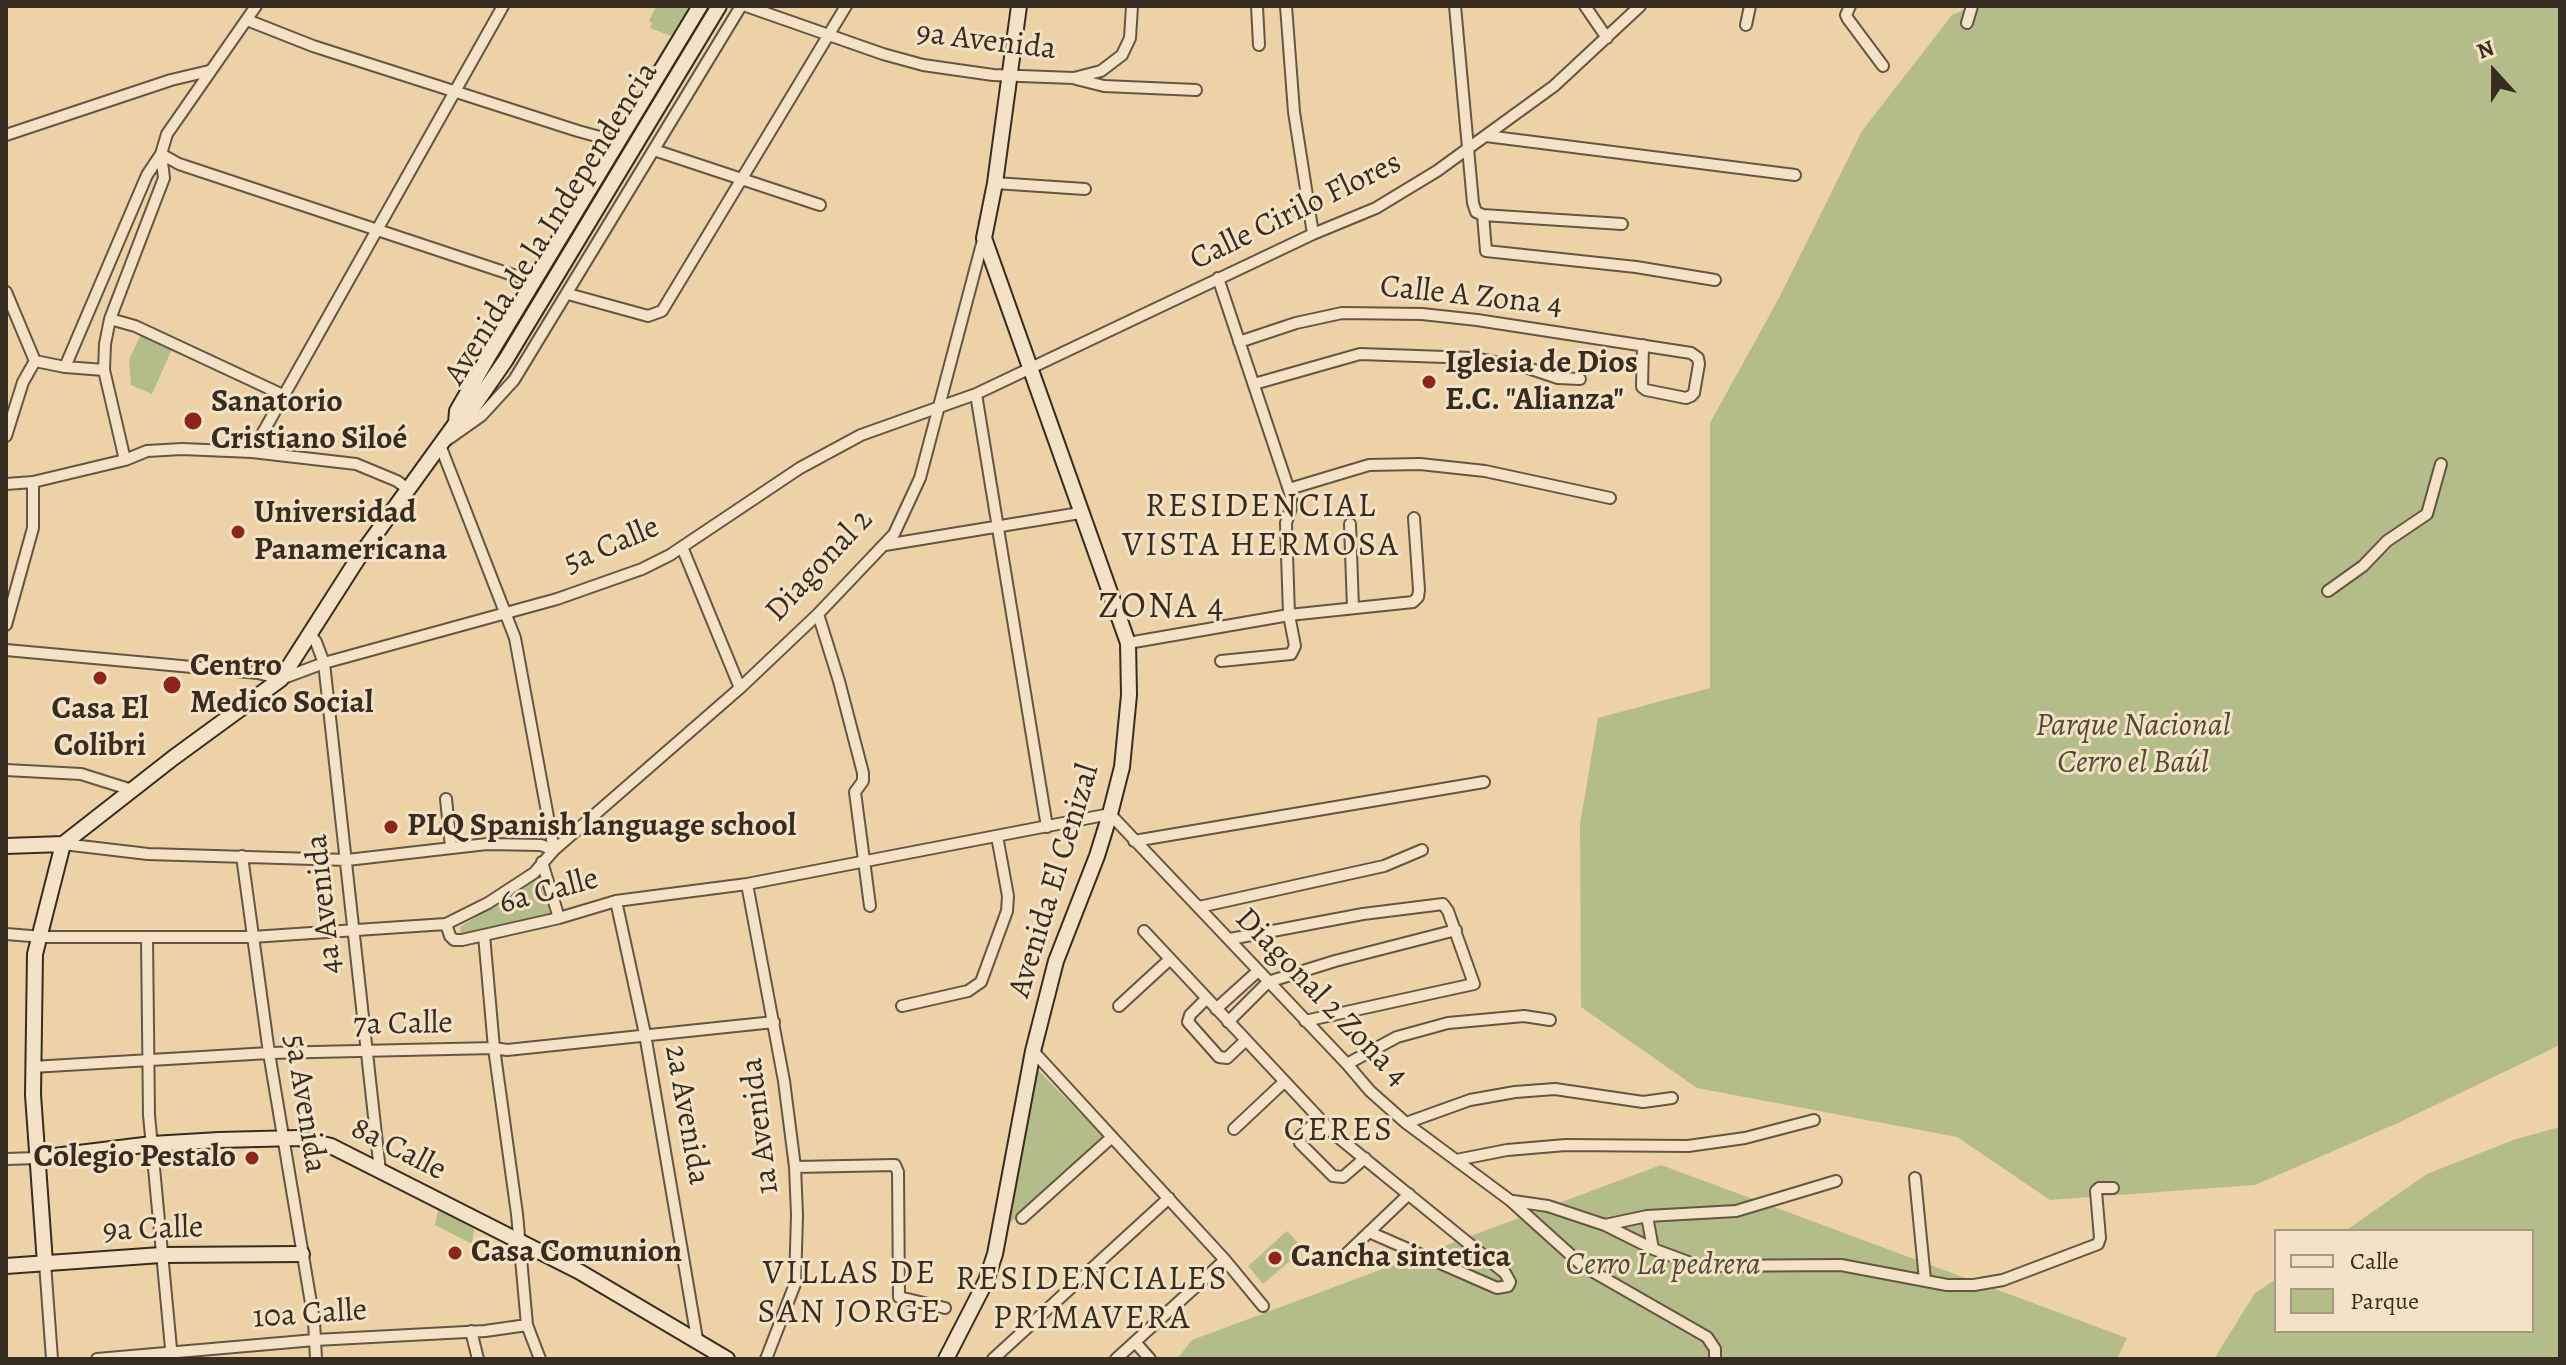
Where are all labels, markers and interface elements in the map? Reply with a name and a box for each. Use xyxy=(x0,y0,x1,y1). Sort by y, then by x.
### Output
street label: 9a Avenida xyxy=(914,14,1058,70)
north arrow xyxy=(2454,32,2534,112)
text: N xyxy=(2473,33,2498,66)
street label: Avenida de la Independencia xyxy=(437,55,667,393)
street label: Calle Cirilo Flores xyxy=(1184,144,1408,280)
street label: Calle A Zona 4 xyxy=(1378,268,1564,326)
place label: Iglesia de Dios E.C. "Alianza" xyxy=(1445,345,1638,420)
marker: Iglesia de Dios E.C. "Alianza" xyxy=(1420,373,1438,391)
place label: Sanatorio Cristiano Siloé xyxy=(211,384,407,459)
marker: Sanatorio Cristiano Siloé xyxy=(182,410,204,432)
district label: RESIDENCIAL VISTA HERMOSA xyxy=(1122,488,1400,568)
place label: Universidad Panamericana xyxy=(254,495,447,570)
street label: Diagonal 2 xyxy=(758,502,882,630)
street label: 5a Calle xyxy=(559,509,665,583)
marker: Universidad Panamericana xyxy=(229,523,247,541)
district label: ZONA 4 xyxy=(1098,586,1226,630)
place label: Centro Medico Social xyxy=(190,648,373,723)
marker: Casa El Colibri xyxy=(91,669,109,687)
marker: Centro Medico Social xyxy=(161,674,183,696)
place label: Casa El Colibri xyxy=(52,691,148,766)
park label: Parque Nacional Cerro el Baúl xyxy=(2036,708,2230,783)
street label: Avenida El Cenizal xyxy=(1001,760,1109,1002)
place label: PLQ Spanish language school xyxy=(407,808,796,846)
marker: PLQ Spanish language school xyxy=(382,818,400,836)
street label: 4a Avenida xyxy=(299,832,351,976)
street label: 6a Calle xyxy=(495,860,603,924)
street label: Diagonal 2 Zona 4 xyxy=(1226,901,1416,1095)
street label: 7a Calle xyxy=(353,1005,453,1045)
street label: 5a Avenida xyxy=(274,1032,334,1176)
street label: 2a Avenida xyxy=(655,1042,717,1188)
street label: 1a Avenida xyxy=(734,1056,788,1196)
street label: 8a Calle xyxy=(344,1110,452,1190)
district label: CERES xyxy=(1284,1112,1394,1152)
place label: Colegio Pestalo xyxy=(33,1139,236,1177)
marker: Colegio Pestalo xyxy=(243,1149,261,1167)
street label: 9a Calle xyxy=(102,1209,204,1251)
legend xyxy=(2274,1229,2534,1333)
place label: Casa Comunion xyxy=(471,1234,682,1272)
place label: Cancha sintetica xyxy=(1291,1239,1511,1277)
marker: Casa Comunion xyxy=(446,1244,464,1262)
text: Calle xyxy=(2350,1245,2399,1277)
park label: Cerro La pedrera xyxy=(1566,1247,1760,1285)
marker: Cancha sintetica xyxy=(1266,1249,1284,1267)
district label: VILLAS DE SAN JORGE xyxy=(758,1255,942,1334)
district label: RESIDENCIALES PRIMAVERA xyxy=(955,1261,1229,1340)
text: Parque xyxy=(2350,1285,2419,1317)
street label: 10a Calle xyxy=(252,1292,368,1338)

